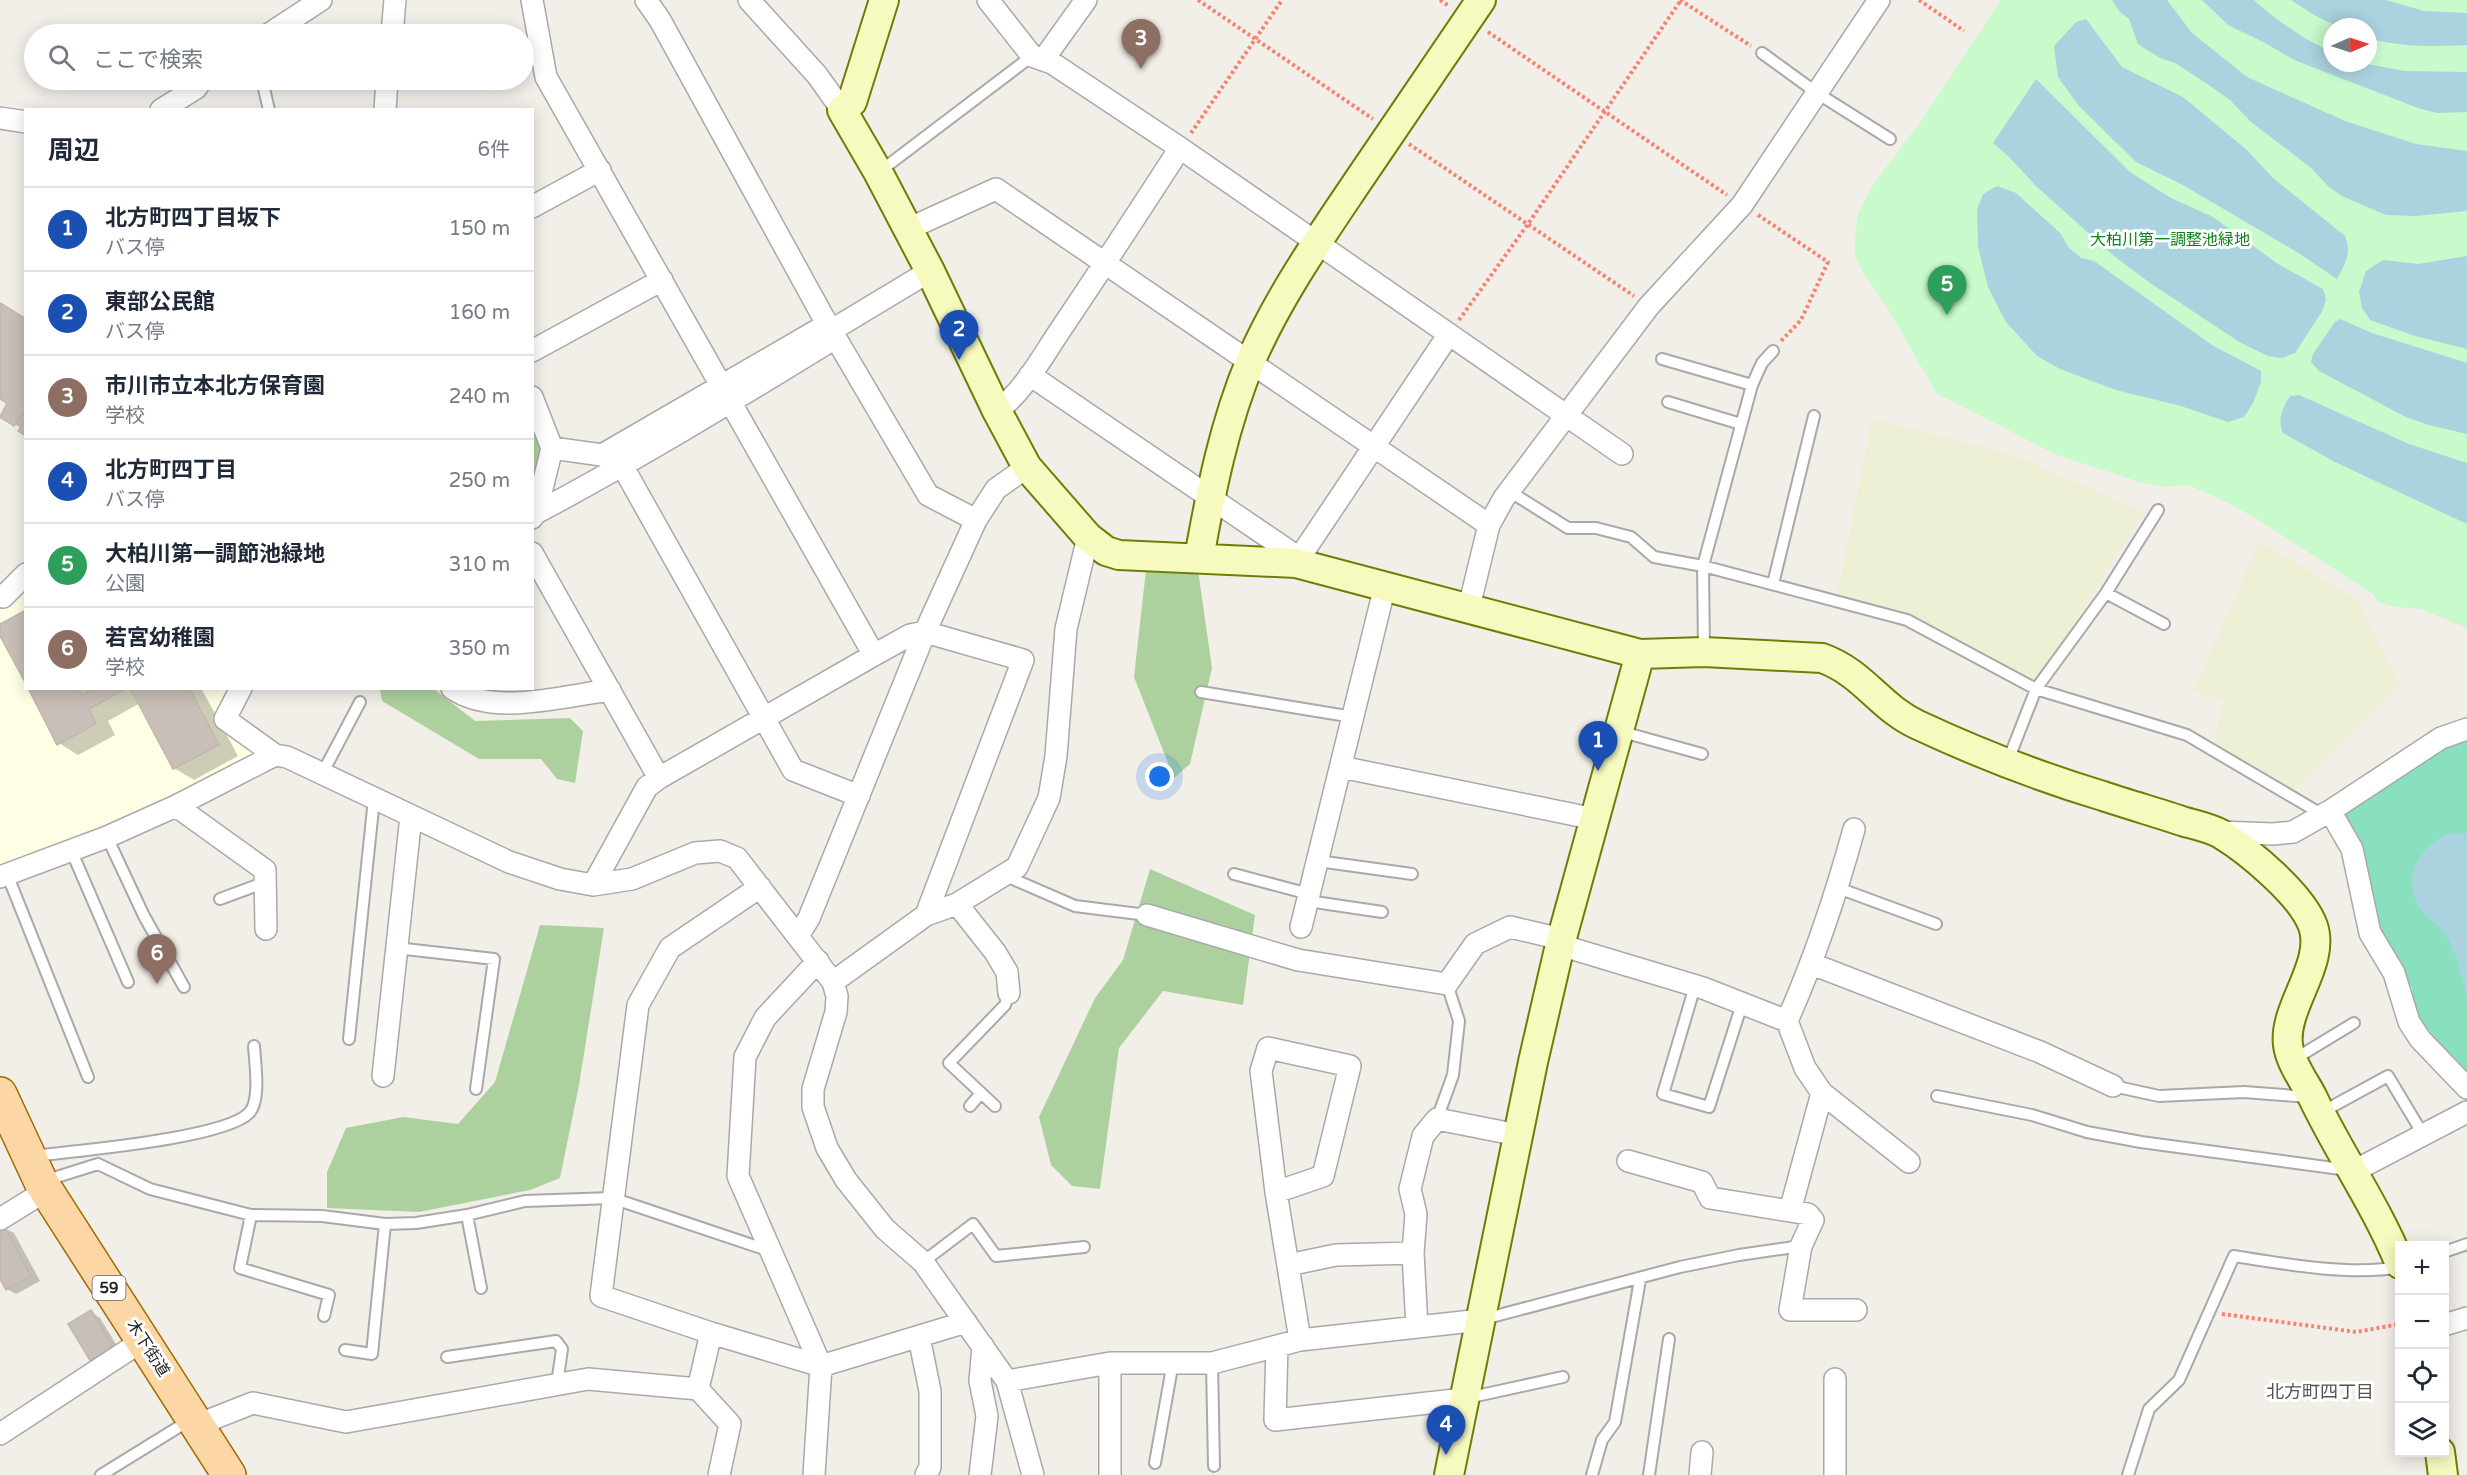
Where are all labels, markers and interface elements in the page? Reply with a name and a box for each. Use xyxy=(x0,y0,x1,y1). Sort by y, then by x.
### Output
north arrow xyxy=(2323,18,2377,72)
pin: 3 xyxy=(1122,20,1160,69)
search box xyxy=(24,24,534,90)
icon: search xyxy=(45,41,78,74)
text: ここで検索 xyxy=(93,47,203,73)
text: 周辺 xyxy=(48,135,100,166)
text: 6件 xyxy=(477,138,510,162)
text: 北方町四丁目坂下 xyxy=(105,205,281,231)
text: 1 xyxy=(61,217,74,241)
text: 150 m xyxy=(449,217,510,241)
park label: 大柏川第一調整池緑地 xyxy=(2090,230,2250,250)
text: バス停 xyxy=(105,236,165,260)
pin: 5 xyxy=(1928,266,1966,315)
text: 東部公民館 xyxy=(105,289,215,315)
text: 2 xyxy=(61,301,74,325)
text: 160 m xyxy=(449,301,510,325)
pin: 2 xyxy=(940,310,978,360)
text: バス停 xyxy=(105,320,165,344)
text: 市川市立本北方保育園 xyxy=(105,373,325,399)
text: 3 xyxy=(61,385,74,409)
text: 240 m xyxy=(449,385,510,409)
text: 学校 xyxy=(105,404,145,428)
text: 北方町四丁目 xyxy=(105,457,237,483)
text: 4 xyxy=(61,469,74,493)
text: 250 m xyxy=(449,469,510,493)
text: バス停 xyxy=(105,488,165,512)
text: 大柏川第一調節池緑地 xyxy=(105,541,325,567)
text: 5 xyxy=(61,553,74,577)
text: 310 m xyxy=(449,553,510,577)
text: 公園 xyxy=(105,572,145,596)
text: 若宮幼稚園 xyxy=(105,625,215,651)
text: 6 xyxy=(61,637,74,661)
text: 350 m xyxy=(449,637,510,661)
text: 学校 xyxy=(105,656,145,680)
pin: 1 xyxy=(1578,722,1618,771)
your location xyxy=(1145,762,1174,791)
pin: 6 xyxy=(138,934,176,984)
map controls xyxy=(2395,1241,2449,1457)
button: + xyxy=(2395,1241,2449,1295)
road number: 59 xyxy=(92,1276,126,1300)
button: − xyxy=(2395,1295,2449,1349)
street label: 木下街道 xyxy=(122,1316,174,1380)
button: locate xyxy=(2395,1349,2449,1403)
district label: 北方町四丁目 xyxy=(2266,1381,2374,1403)
button: layers xyxy=(2395,1403,2449,1457)
pin: 4 xyxy=(1426,1406,1466,1455)

